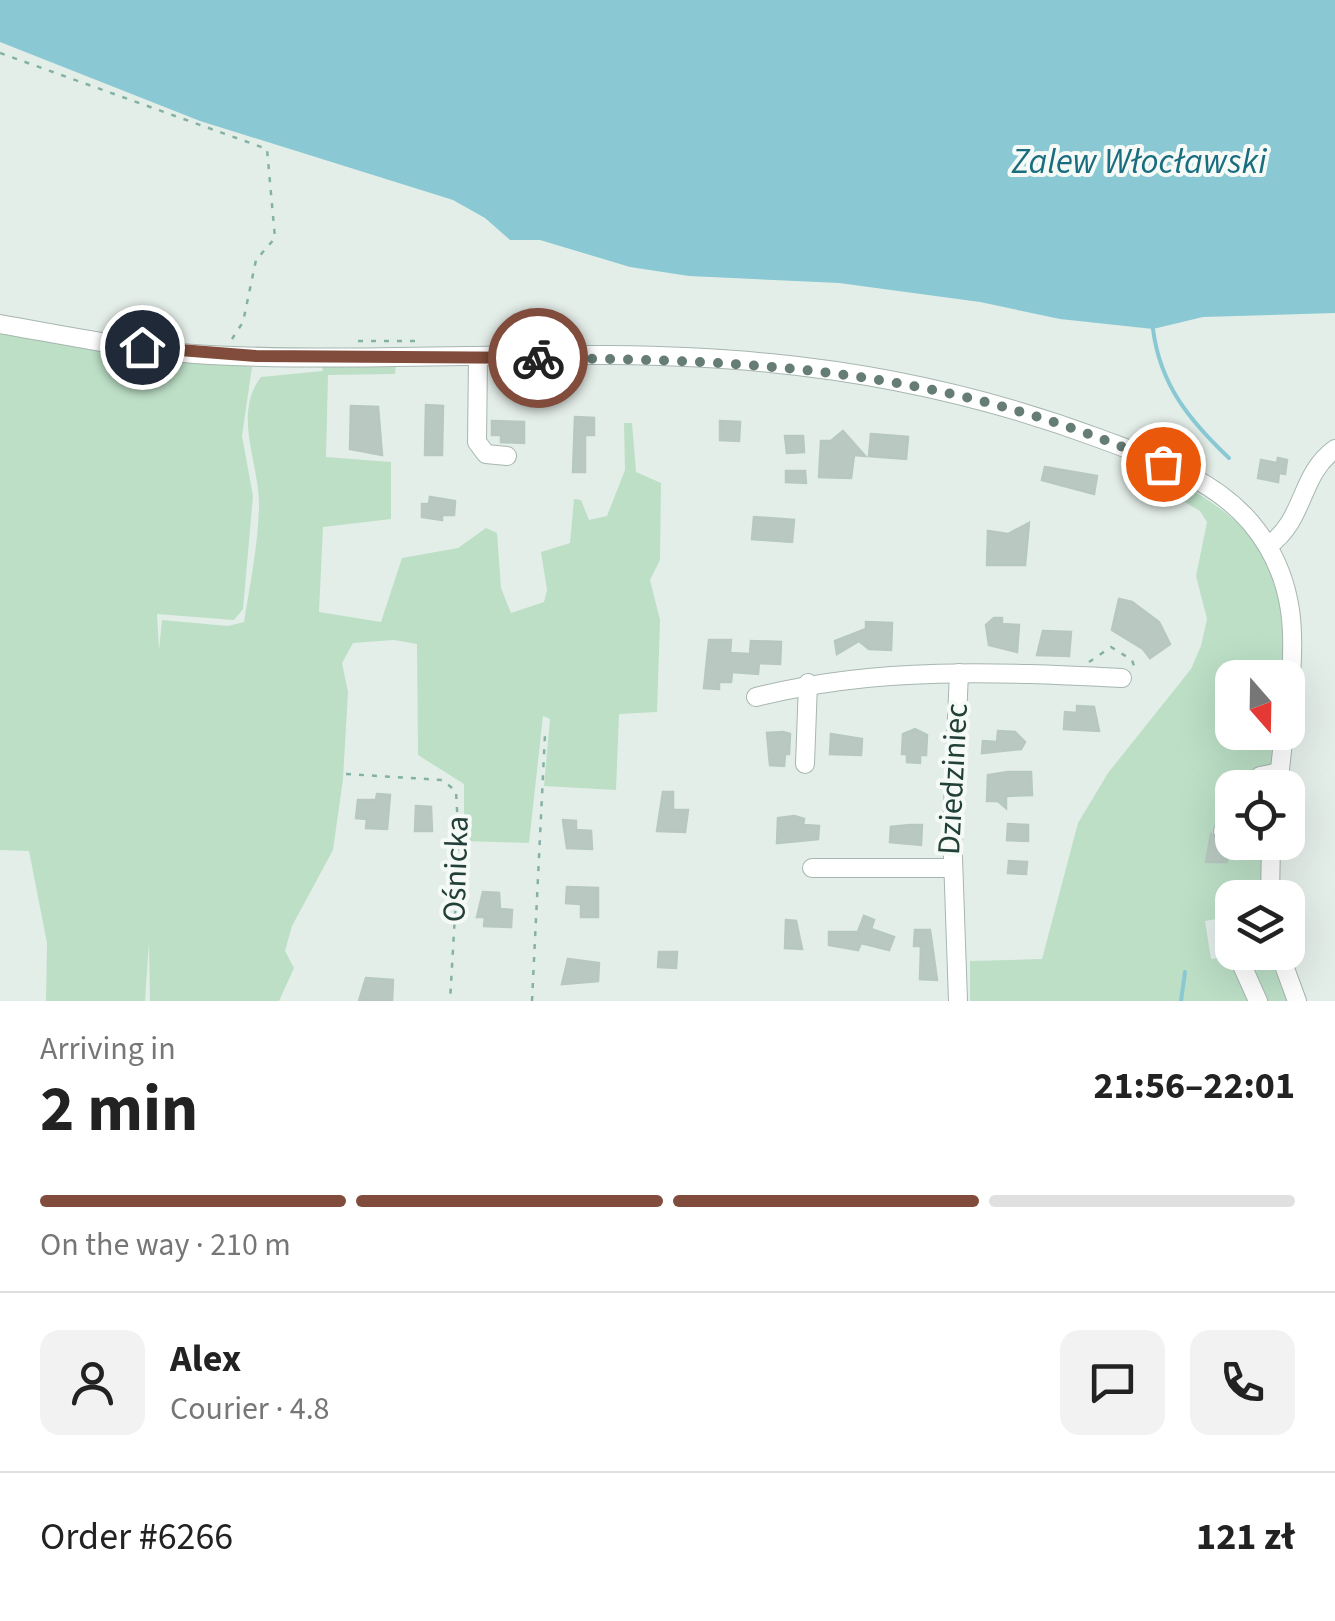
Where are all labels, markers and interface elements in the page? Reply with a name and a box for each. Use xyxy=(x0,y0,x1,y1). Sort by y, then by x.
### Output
water label: Zalew Włocławski xyxy=(1011,137,1267,187)
pin xyxy=(100,305,185,390)
courier xyxy=(488,308,588,408)
icon: home xyxy=(115,320,170,375)
icon: bike xyxy=(511,331,566,386)
pin xyxy=(1121,422,1206,507)
icon: bag xyxy=(1136,437,1191,492)
north arrow xyxy=(1215,660,1305,750)
map controls xyxy=(1215,660,1305,970)
street label: Dziedziniec xyxy=(926,702,980,856)
button: locate xyxy=(1215,770,1305,860)
street label: Ośnicka xyxy=(431,815,481,923)
button: layers xyxy=(1215,880,1305,970)
text: Arriving in xyxy=(40,1026,176,1072)
text: 21:56–22:01 xyxy=(1093,1059,1295,1113)
text: 2 min xyxy=(40,1063,198,1156)
text: On the way · 210 m xyxy=(40,1222,291,1268)
button: person xyxy=(40,1330,145,1435)
button: chat xyxy=(1060,1330,1165,1435)
button: phone xyxy=(1190,1330,1295,1435)
text: Alex xyxy=(170,1332,241,1386)
text: Courier · 4.8 xyxy=(170,1386,330,1432)
text: Order #6266 xyxy=(40,1510,233,1564)
text: 121 zł xyxy=(1196,1510,1295,1564)

